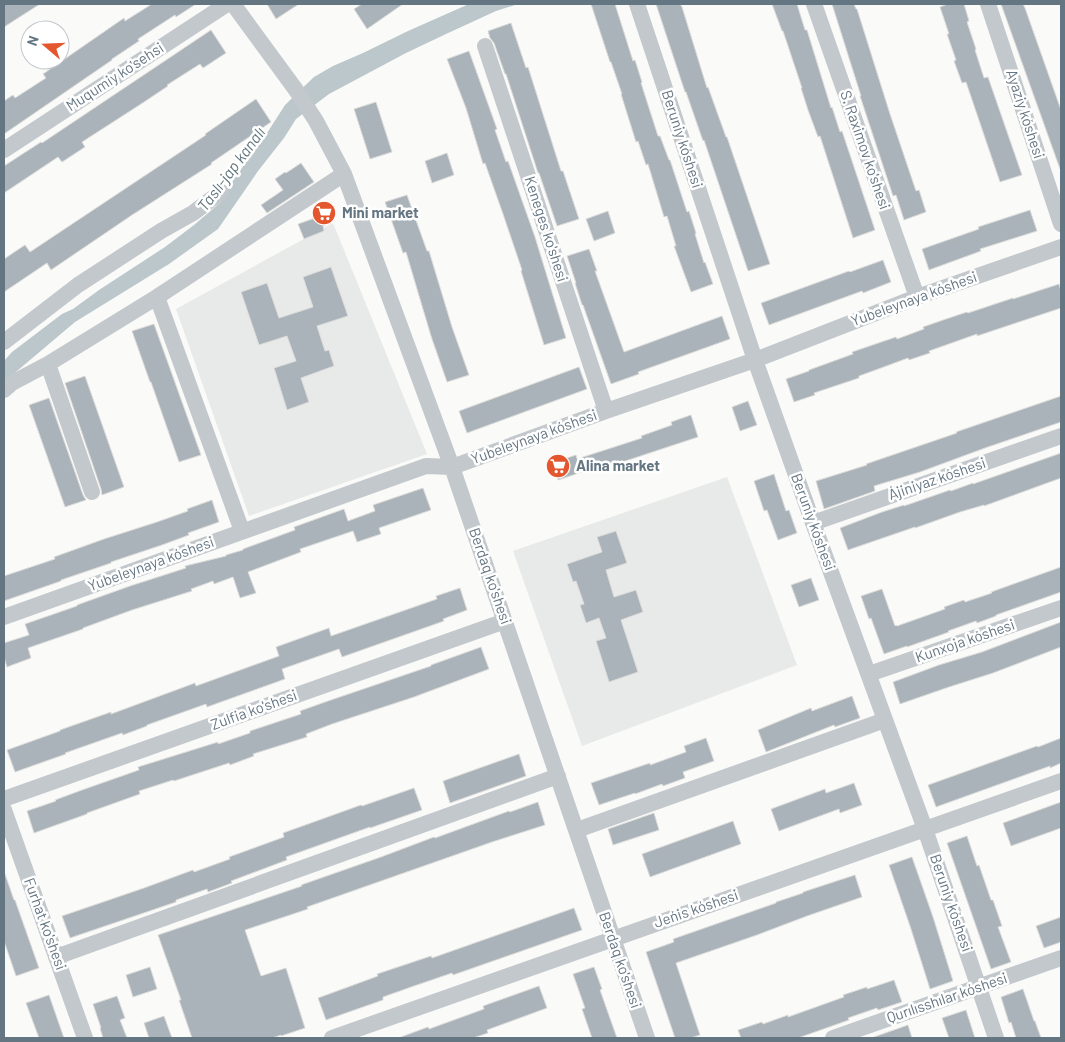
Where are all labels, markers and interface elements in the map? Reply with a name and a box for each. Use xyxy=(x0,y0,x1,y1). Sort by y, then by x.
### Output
north arrow xyxy=(20,20,70,70)
text: N xyxy=(23,33,42,48)
street label: Muqumiy ko'sehsi xyxy=(62,38,166,114)
street label: Ayaziy kóshesi xyxy=(1003,67,1049,161)
street label: Beruniy kóshesi xyxy=(659,87,707,190)
street label: S. Raximov ko'shesi xyxy=(837,88,895,212)
water label: Taslı-jap kanalı xyxy=(193,123,268,215)
street label: Keneges ko'shesi xyxy=(521,174,572,284)
supermarket icon: Mini market xyxy=(311,200,337,226)
place label: Mini market xyxy=(342,203,419,221)
street label: Yubeleynaya kóshesi xyxy=(848,267,979,329)
street label: Yubeleynaya kóshesi xyxy=(468,405,599,467)
supermarket icon: Alina market xyxy=(545,453,571,479)
street label: Ájiniyaz kóshesi xyxy=(886,453,988,503)
place label: Alina market xyxy=(576,456,660,474)
street label: Beruniy kóshesi xyxy=(788,471,840,573)
street label: Berdaq ko'shesi xyxy=(466,525,516,626)
street label: Yubeleynaya kóshesi xyxy=(85,532,216,594)
street label: Kunxoja kóshesi xyxy=(913,615,1017,665)
street label: Zulfia ko'shesi xyxy=(208,685,299,733)
street label: Beruniy kóshesi xyxy=(927,851,977,954)
street label: Furhat ko'shesi xyxy=(21,875,71,972)
street label: Jeńis kóshesi xyxy=(651,885,740,931)
street label: Berdaq ko'shesi xyxy=(596,909,646,1010)
street label: Qurılısshılar kóshesi xyxy=(884,968,1009,1026)

